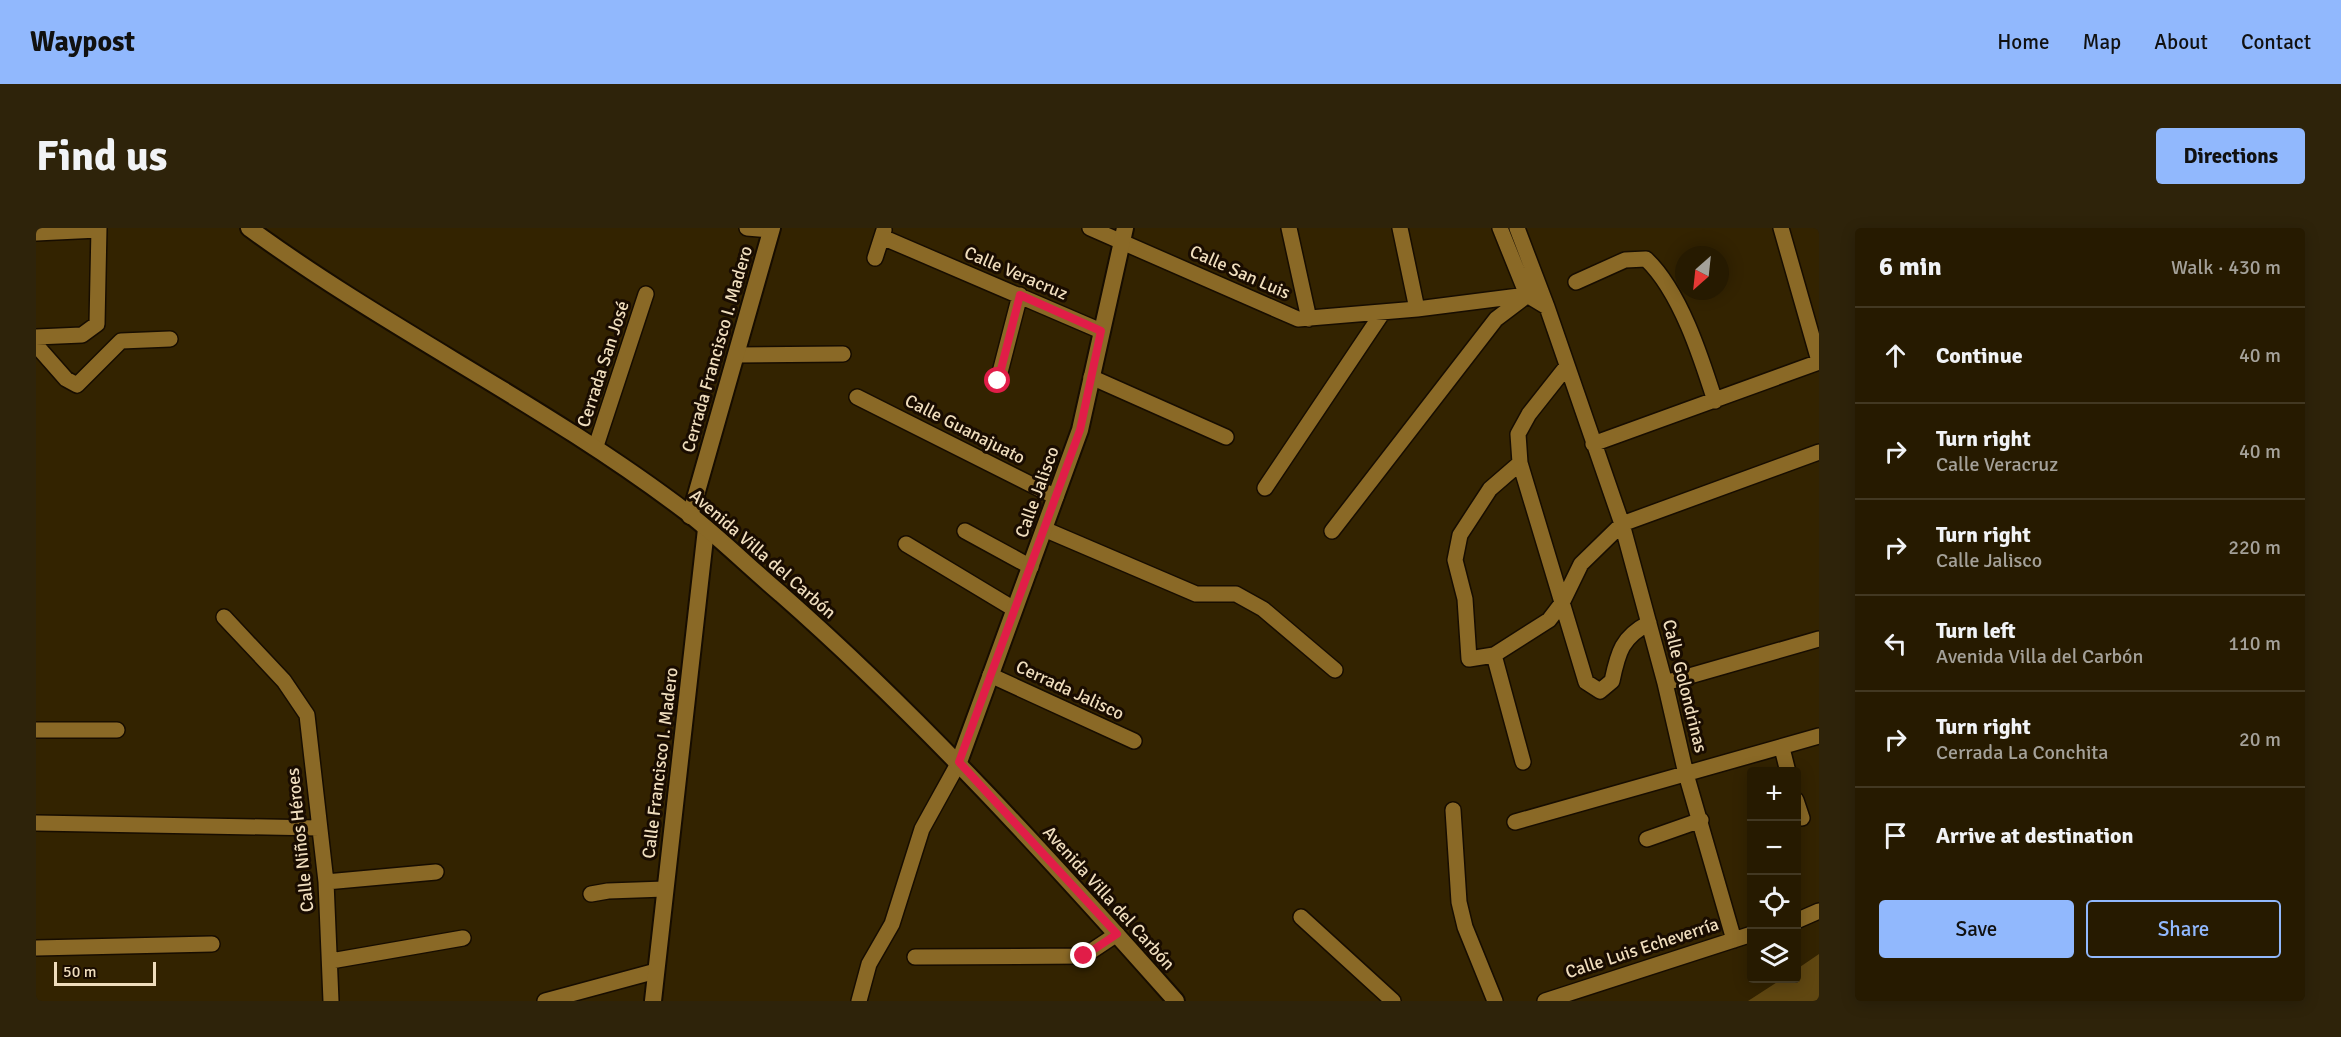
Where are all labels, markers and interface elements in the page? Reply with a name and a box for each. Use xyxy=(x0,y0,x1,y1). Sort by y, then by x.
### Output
text: Waypost xyxy=(30,25,135,59)
text: Home xyxy=(1997,29,2050,55)
text: Map xyxy=(2083,29,2121,55)
text: About xyxy=(2154,29,2208,55)
text: Contact xyxy=(2241,29,2311,55)
button: Directions xyxy=(2156,128,2305,184)
text: Find us xyxy=(36,131,167,182)
street label: Calle San Luis xyxy=(1186,240,1294,304)
street label: Calle Veracruz xyxy=(961,241,1071,305)
street label: Cerrada Francisco I. Madero xyxy=(677,243,757,455)
north arrow xyxy=(1675,246,1729,300)
text: 6 min xyxy=(1879,251,1942,283)
text: Walk · 430 m xyxy=(2171,255,2281,280)
street label: Cerrada San José xyxy=(572,298,634,430)
icon: ahead xyxy=(1879,339,1912,372)
text: Continue xyxy=(1936,342,2023,369)
text: 40 m xyxy=(2239,343,2281,368)
route start xyxy=(984,367,1010,393)
street label: Calle Guanajuato xyxy=(901,389,1029,469)
text: Turn right xyxy=(1936,425,2031,452)
icon: right xyxy=(1879,435,1912,468)
text: 40 m xyxy=(2239,439,2281,464)
street label: Calle Jalisco xyxy=(1010,443,1064,541)
text: Calle Veracruz xyxy=(1936,452,2058,477)
street label: Avenida Villa del Carbón xyxy=(685,484,841,624)
text: Turn right xyxy=(1936,521,2031,548)
icon: right xyxy=(1879,531,1912,564)
text: 220 m xyxy=(2228,535,2281,560)
text: Calle Jalisco xyxy=(1936,548,2042,573)
street label: Calle Golondrinas xyxy=(1658,617,1712,755)
text: Turn left xyxy=(1936,617,2016,644)
icon: left xyxy=(1879,627,1912,660)
text: 110 m xyxy=(2228,631,2281,656)
text: Avenida Villa del Carbón xyxy=(1936,644,2143,669)
street label: Cerrada Jalisco xyxy=(1012,655,1128,725)
street label: Calle Francisco I. Madero xyxy=(637,666,683,860)
text: Turn right xyxy=(1936,713,2031,740)
icon: right xyxy=(1879,723,1912,756)
text: 20 m xyxy=(2239,727,2281,752)
text: Cerrada La Conchita xyxy=(1936,740,2109,765)
street label: Calle Niños Héroes xyxy=(281,767,319,913)
map controls xyxy=(1747,767,1801,983)
button: + xyxy=(1747,767,1801,821)
icon: arrive xyxy=(1879,819,1912,852)
street label: Avenida Villa del Carbón xyxy=(1038,821,1180,975)
button: − xyxy=(1747,821,1801,875)
text: Arrive at destination xyxy=(1936,822,2133,849)
button: locate xyxy=(1747,875,1801,929)
button: Save xyxy=(1879,900,2074,958)
button: Share xyxy=(2086,900,2281,958)
street label: Calle Luis Echeverría xyxy=(1562,913,1722,983)
button: layers xyxy=(1747,929,1801,983)
route end xyxy=(1070,942,1096,968)
scale bar xyxy=(54,959,156,986)
text: 50 m xyxy=(63,962,97,982)

